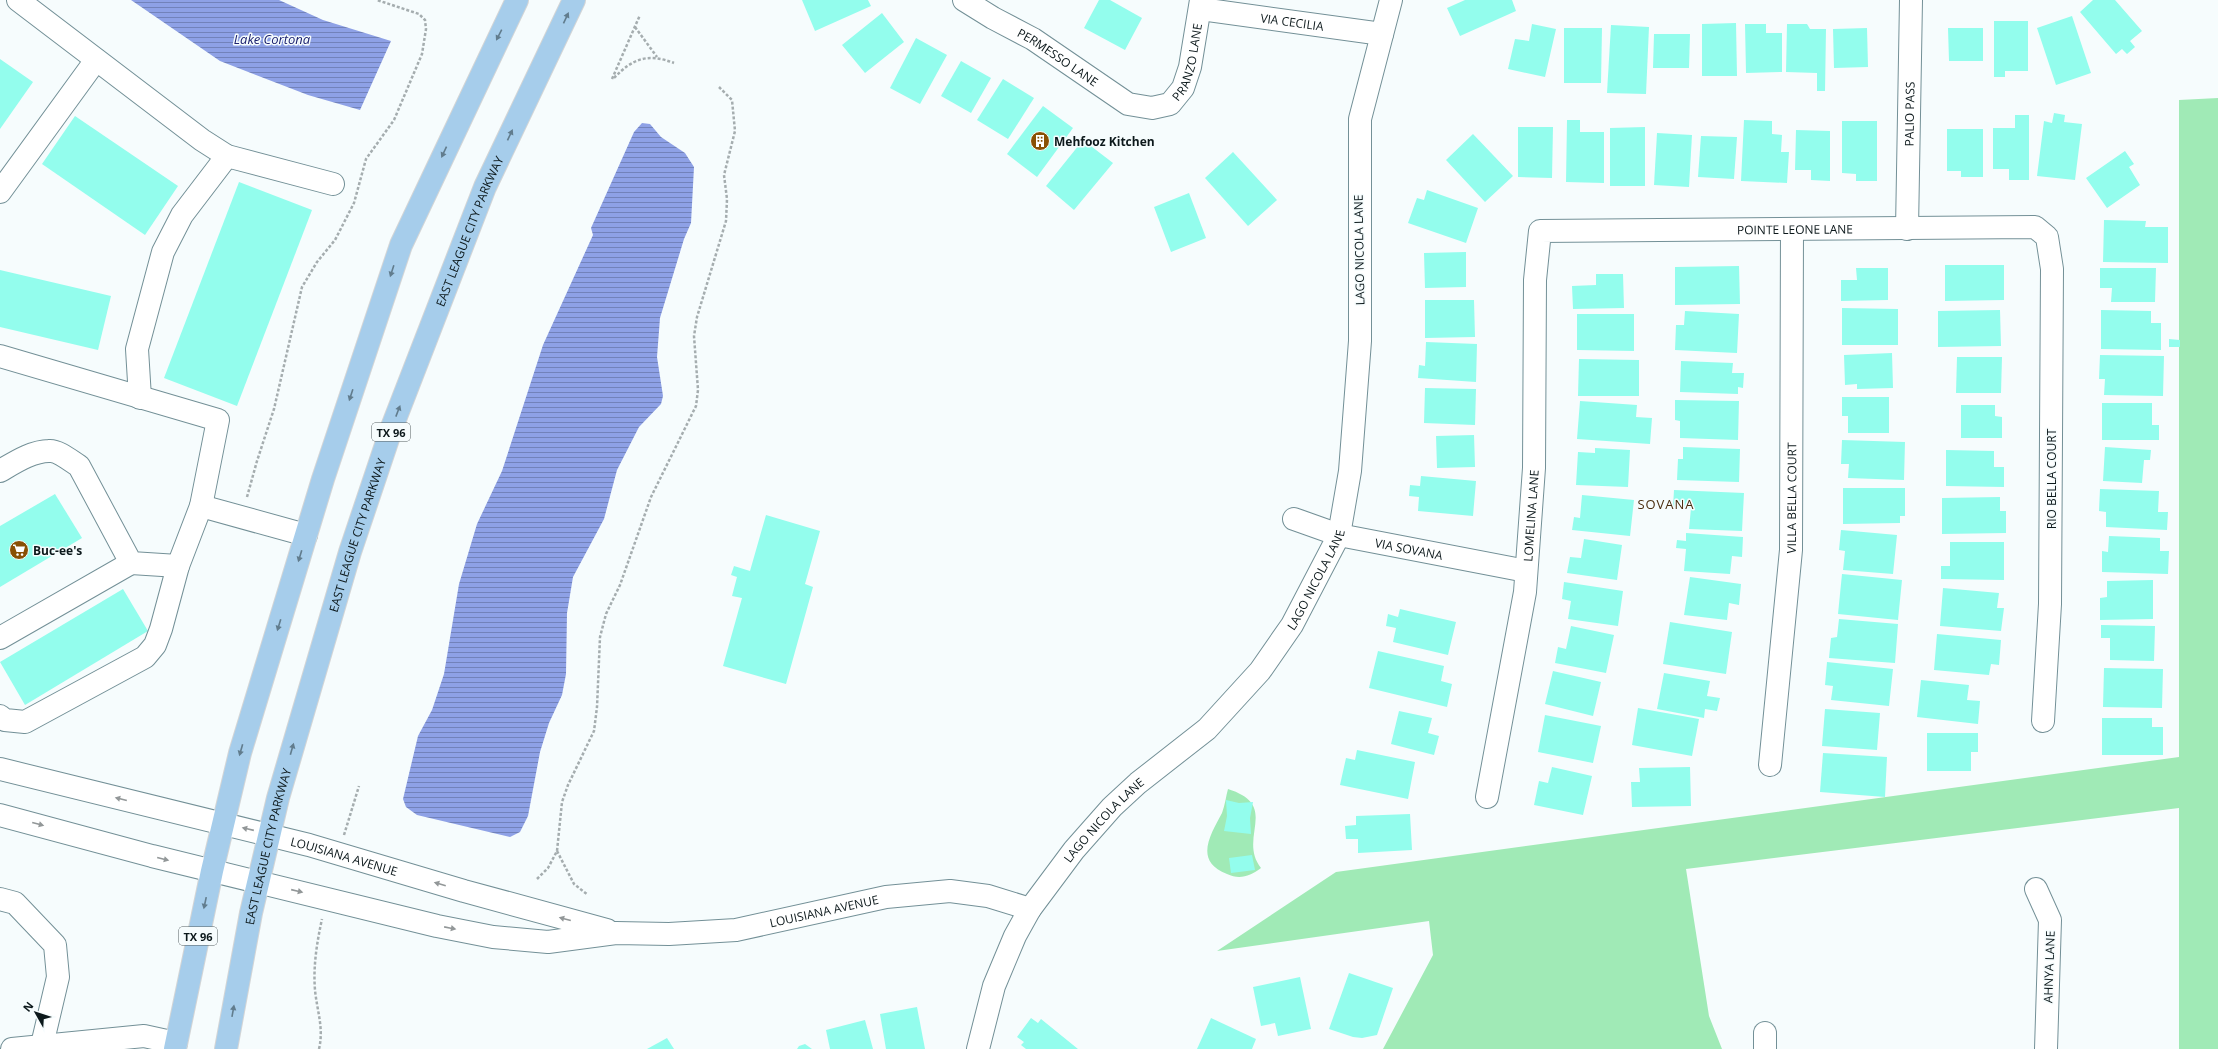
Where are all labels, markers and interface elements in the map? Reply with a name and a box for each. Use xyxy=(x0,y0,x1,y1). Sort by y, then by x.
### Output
street label: VIA CECILIA xyxy=(1259,9,1325,34)
one-way arrow xyxy=(563,12,569,23)
street label: PRANZO LANE xyxy=(1168,22,1206,104)
street label: PERMESSO LANE xyxy=(1015,24,1102,90)
one-way arrow xyxy=(496,29,502,40)
water label: Lake Cortona xyxy=(234,30,311,48)
street label: PALIO PASS xyxy=(1900,81,1918,147)
one-way arrow xyxy=(507,129,513,141)
building icon: Mehfooz Kitchen xyxy=(1029,130,1051,152)
place label: Mehfooz Kitchen xyxy=(1054,133,1155,150)
one-way arrow xyxy=(441,147,447,158)
street label: EAST LEAGUE CITY PARKWAY xyxy=(431,153,507,309)
street label: LAGO NICOLA LANE xyxy=(1350,194,1368,306)
street label: POINTE LEONE LANE xyxy=(1737,220,1853,238)
one-way arrow xyxy=(389,266,395,278)
one-way arrow xyxy=(348,389,354,401)
one-way arrow xyxy=(396,405,402,417)
road number: TX 96 xyxy=(372,423,410,441)
street label: RIO BELLA COURT xyxy=(2043,428,2060,529)
street label: VILLA BELLA COURT xyxy=(1782,442,1800,554)
street label: EAST LEAGUE CITY PARKWAY xyxy=(324,456,390,614)
street label: LOMELINA LANE xyxy=(1519,469,1542,562)
district label: SOVANA xyxy=(1637,495,1695,513)
street label: LAGO NICOLA LANE xyxy=(1283,528,1348,633)
street label: VIA SOVANA xyxy=(1374,534,1445,563)
supermarket icon: Buc-ee's xyxy=(8,539,30,561)
place label: Buc-ee's xyxy=(33,542,82,559)
one-way arrow xyxy=(297,550,303,562)
one-way arrow xyxy=(276,620,282,632)
one-way arrow xyxy=(289,743,295,755)
one-way arrow xyxy=(238,744,244,756)
street label: EAST LEAGUE CITY PARKWAY xyxy=(241,766,295,926)
street label: LAGO NICOLA LANE xyxy=(1059,773,1147,866)
one-way arrow xyxy=(115,795,127,801)
one-way arrow xyxy=(32,822,44,828)
one-way arrow xyxy=(241,826,254,832)
street label: LOUISIANA AVENUE xyxy=(289,832,400,879)
one-way arrow xyxy=(157,856,169,862)
one-way arrow xyxy=(434,881,446,887)
one-way arrow xyxy=(291,888,303,894)
street label: LOUISIANA AVENUE xyxy=(768,890,880,931)
one-way arrow xyxy=(202,897,208,909)
one-way arrow xyxy=(559,916,571,922)
one-way arrow xyxy=(444,926,457,932)
road number: TX 96 xyxy=(179,927,217,945)
street label: AHNYA LANE xyxy=(2039,930,2059,1004)
north arrow xyxy=(16,993,56,1033)
text: N xyxy=(19,998,36,1015)
one-way arrow xyxy=(230,1005,236,1017)

